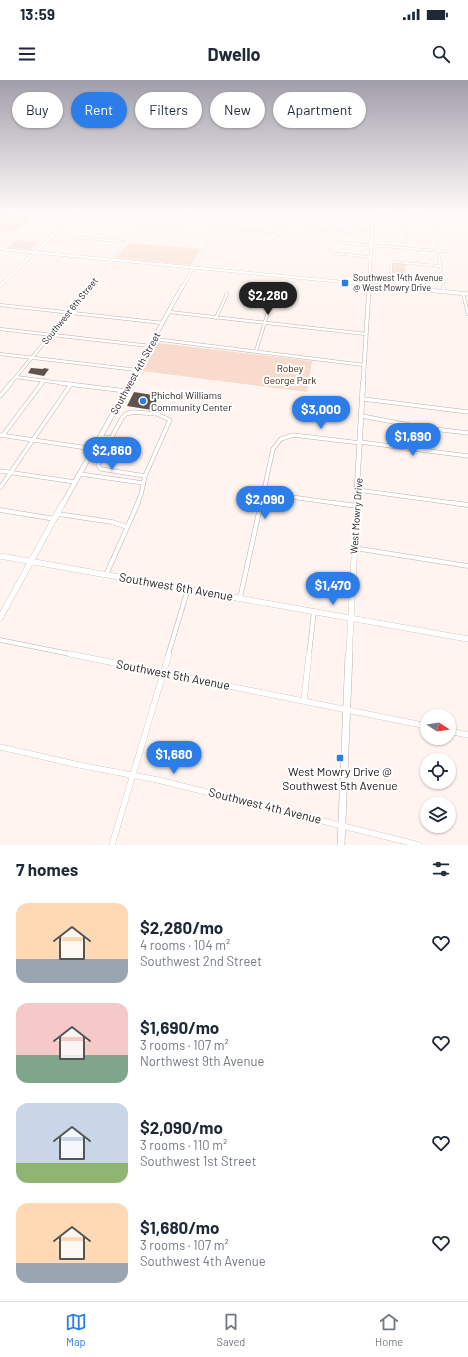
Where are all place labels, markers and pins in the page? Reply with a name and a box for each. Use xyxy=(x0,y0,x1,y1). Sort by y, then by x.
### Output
place label: Southwest 14th Avenue @ West Mowry Drive xyxy=(353,272,443,293)
marker: Southwest 14th Avenue @ West Mowry Drive xyxy=(340,278,350,288)
pin: $2,280 xyxy=(235,282,301,316)
place label: Phichol Williams Community Center xyxy=(151,389,232,413)
marker: Phichol Williams Community Center xyxy=(138,396,148,406)
pin: $3,000 xyxy=(288,396,354,430)
pin: $1,690 xyxy=(380,423,446,457)
pin: $2,860 xyxy=(79,437,145,471)
pin: $2,090 xyxy=(232,486,298,520)
pin: $1,470 xyxy=(300,572,366,606)
pin: $1,680 xyxy=(141,741,207,775)
marker: West Mowry Drive @ Southwest 5th Avenue xyxy=(335,753,345,763)
place label: West Mowry Drive @ Southwest 5th Avenue xyxy=(282,764,398,792)

